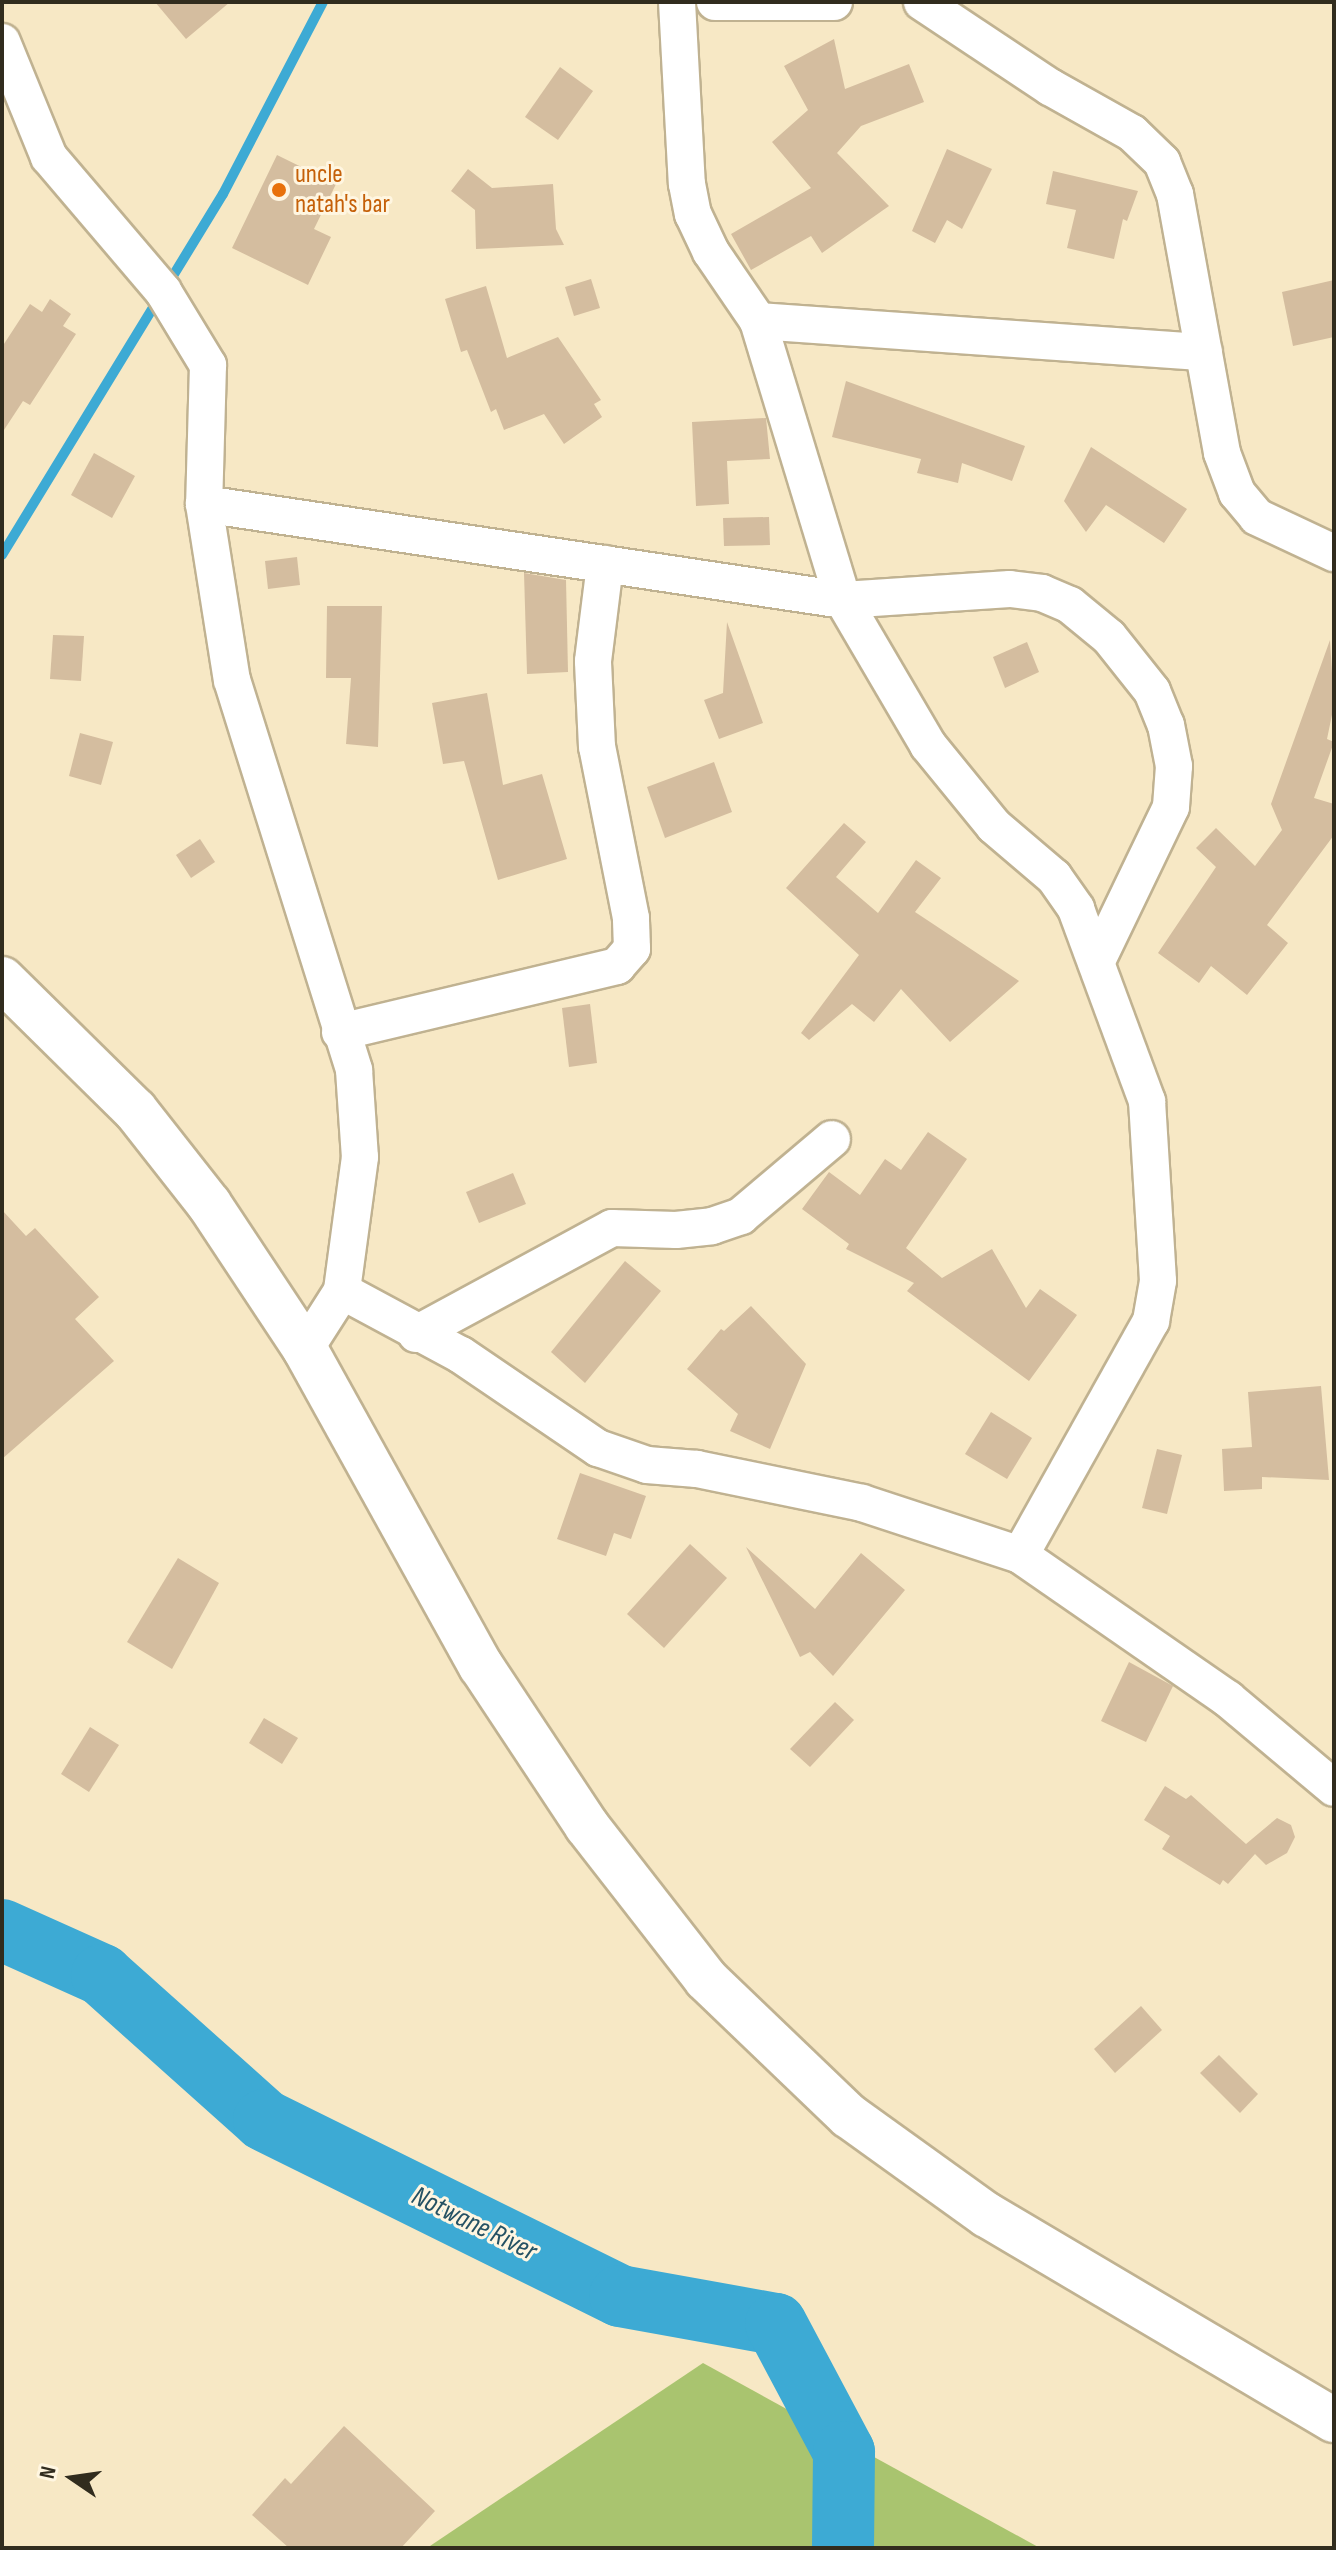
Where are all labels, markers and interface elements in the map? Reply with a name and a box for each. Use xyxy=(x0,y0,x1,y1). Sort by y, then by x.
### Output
place label: uncle natah's bar xyxy=(295,159,390,220)
marker: uncle natah's bar xyxy=(270,181,288,199)
water label: Notwane River xyxy=(406,2179,542,2269)
north arrow xyxy=(32,2438,112,2518)
text: N xyxy=(34,2464,63,2481)

